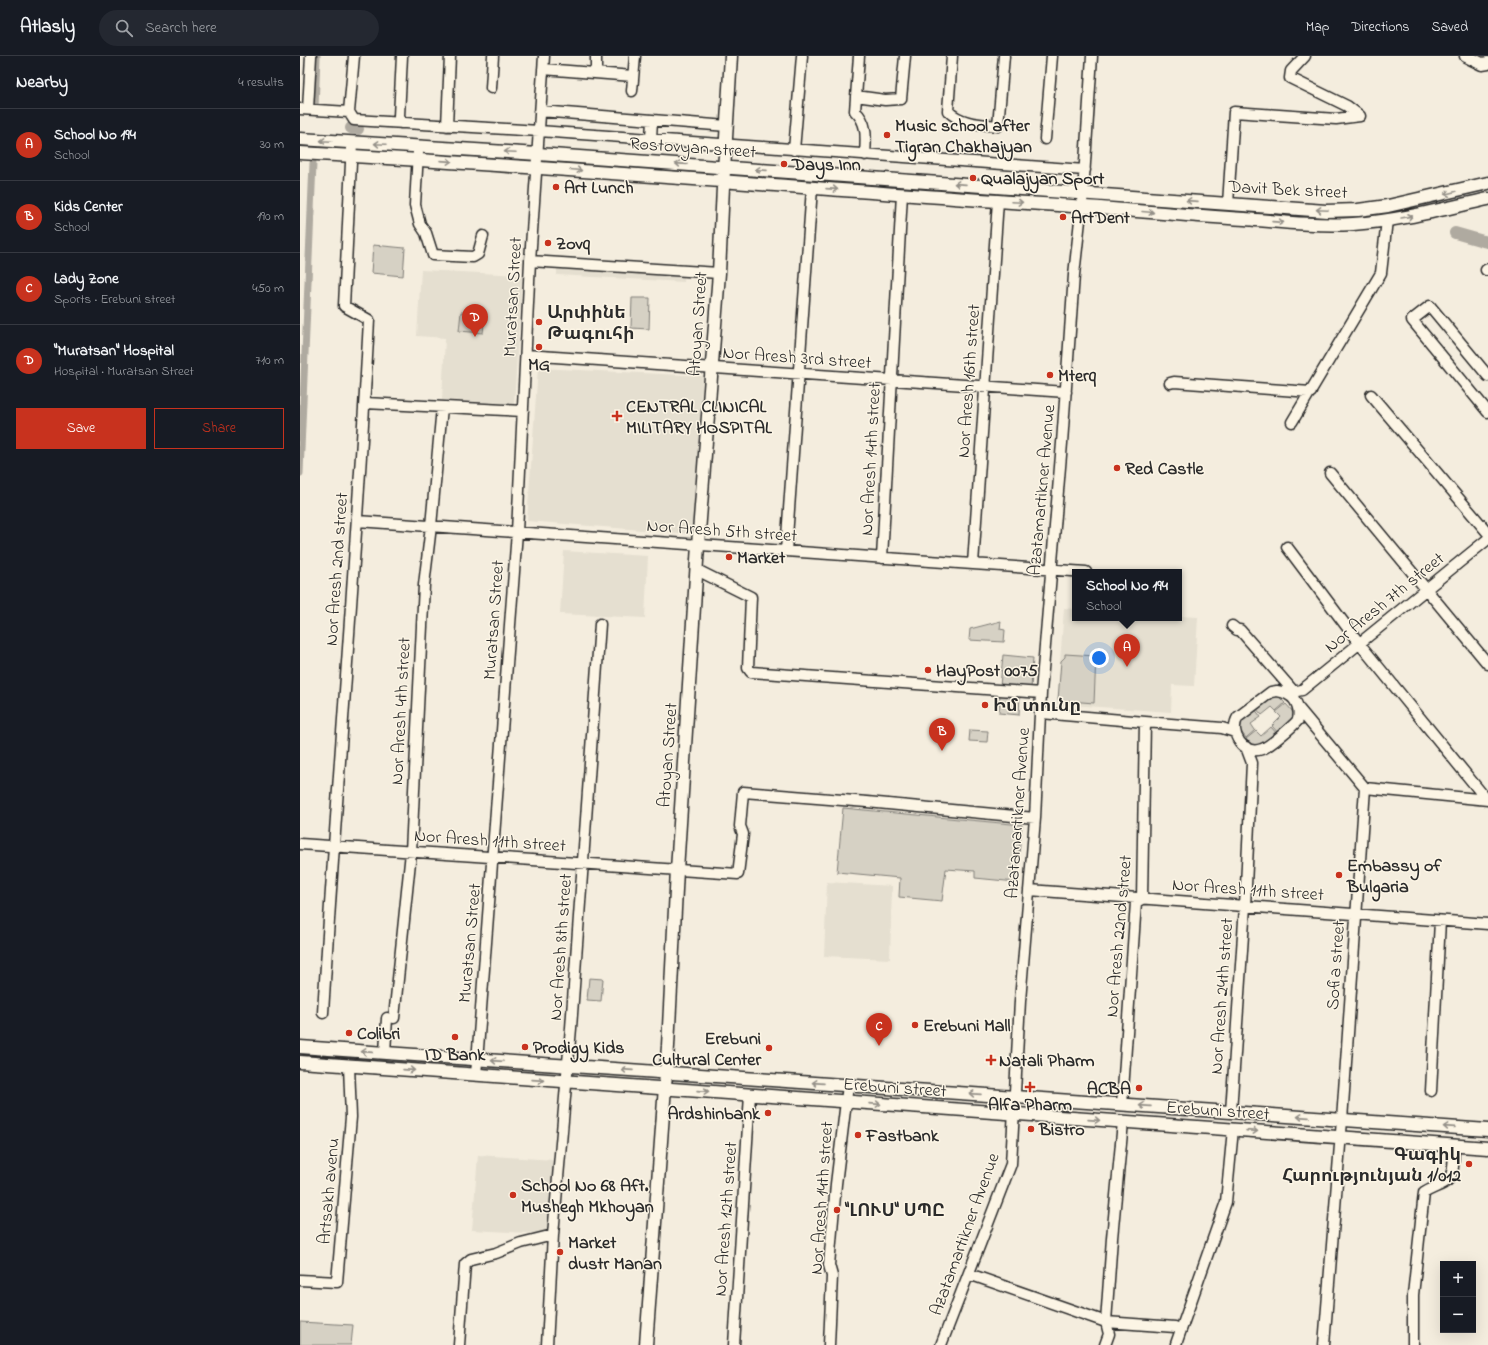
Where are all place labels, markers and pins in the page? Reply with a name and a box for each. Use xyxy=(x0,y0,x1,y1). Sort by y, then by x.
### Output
place label: Music school after Tigran Chakhajyan xyxy=(895,114,1032,162)
marker: Music school after Tigran Chakhajyan xyxy=(882,130,892,140)
place label: Days Inn xyxy=(791,153,861,180)
marker: Days Inn xyxy=(779,159,789,169)
place label: Qualajyan Sport xyxy=(981,167,1105,194)
marker: Qualajyan Sport xyxy=(968,173,978,183)
place label: Art Lunch xyxy=(564,176,634,202)
marker: Art Lunch xyxy=(551,182,561,192)
place label: ArtDent xyxy=(1071,206,1131,232)
marker: ArtDent xyxy=(1058,212,1068,222)
place label: Zovq xyxy=(556,232,591,258)
marker: Zovq xyxy=(543,238,553,248)
place label: Արփինե Թագուհի xyxy=(547,301,635,348)
pin: D xyxy=(462,304,488,337)
marker: Արփինե Թագուհի xyxy=(534,317,544,327)
marker: MG xyxy=(534,342,544,352)
place label: MG xyxy=(528,353,550,379)
place label: Mterq xyxy=(1058,364,1097,390)
marker: Mterq xyxy=(1045,370,1055,380)
place label: CENTRAL CLINICAL MILITARY HOSPITAL xyxy=(626,395,772,442)
marker: CENTRAL CLINICAL MILITARY HOSPITAL xyxy=(611,410,623,422)
place label: Red Castle xyxy=(1125,457,1204,483)
marker: Red Castle xyxy=(1112,463,1122,473)
place label: Market xyxy=(737,546,786,572)
marker: Market xyxy=(724,552,734,562)
pin: A xyxy=(1114,634,1140,667)
place label: HayPost 0075 xyxy=(936,659,1039,686)
marker: HayPost 0075 xyxy=(923,665,933,675)
place label: Իմ տունը xyxy=(993,694,1081,720)
marker: Իմ տունը xyxy=(980,700,990,710)
pin: B xyxy=(929,718,955,751)
place label: Embassy of Bulgaria xyxy=(1346,854,1442,902)
marker: Embassy of Bulgaria xyxy=(1334,870,1344,880)
pin: C xyxy=(866,1013,892,1046)
place label: Erebuni Mall xyxy=(923,1014,1011,1040)
marker: Erebuni Mall xyxy=(910,1020,920,1030)
place label: Colibri xyxy=(357,1022,400,1048)
place label: Erebuni Cultural Center xyxy=(652,1027,761,1074)
marker: Colibri xyxy=(344,1028,354,1038)
marker: ID Bank xyxy=(450,1032,460,1042)
place label: Prodigy Kids xyxy=(533,1036,625,1063)
marker: Prodigy Kids xyxy=(520,1042,530,1052)
place label: ID Bank xyxy=(425,1043,486,1069)
marker: Erebuni Cultural Center xyxy=(764,1043,774,1053)
place label: Natali Pharm xyxy=(999,1049,1095,1075)
marker: Natali Pharm xyxy=(986,1055,996,1065)
place label: ACBA xyxy=(1087,1077,1131,1103)
marker: Alfa Pharm xyxy=(1025,1082,1035,1092)
marker: ACBA xyxy=(1134,1083,1144,1093)
place label: Alfa Pharm xyxy=(988,1093,1072,1119)
place label: Ardshinbank xyxy=(667,1102,761,1128)
marker: Ardshinbank xyxy=(763,1108,773,1118)
place label: Bistro xyxy=(1038,1118,1085,1144)
place label: Fastbank xyxy=(865,1124,940,1150)
marker: Bistro xyxy=(1026,1124,1036,1134)
marker: Fastbank xyxy=(853,1130,863,1140)
place label: Գագիկ Հարությունյան 1/012 xyxy=(1282,1143,1461,1190)
marker: Գագիկ Հարությունյան 1/012 xyxy=(1464,1159,1474,1169)
place label: School No 68 Aft. Mushegh Mkhoyan xyxy=(521,1174,654,1222)
marker: School No 68 Aft. Mushegh Mkhoyan xyxy=(508,1190,518,1200)
place label: "ԼՈՒՍ" ՍՊԸ xyxy=(844,1199,945,1225)
marker: "ԼՈՒՍ" ՍՊԸ xyxy=(832,1205,842,1215)
place label: Market dustr Manan xyxy=(568,1231,662,1278)
marker: Market dustr Manan xyxy=(555,1247,565,1257)

